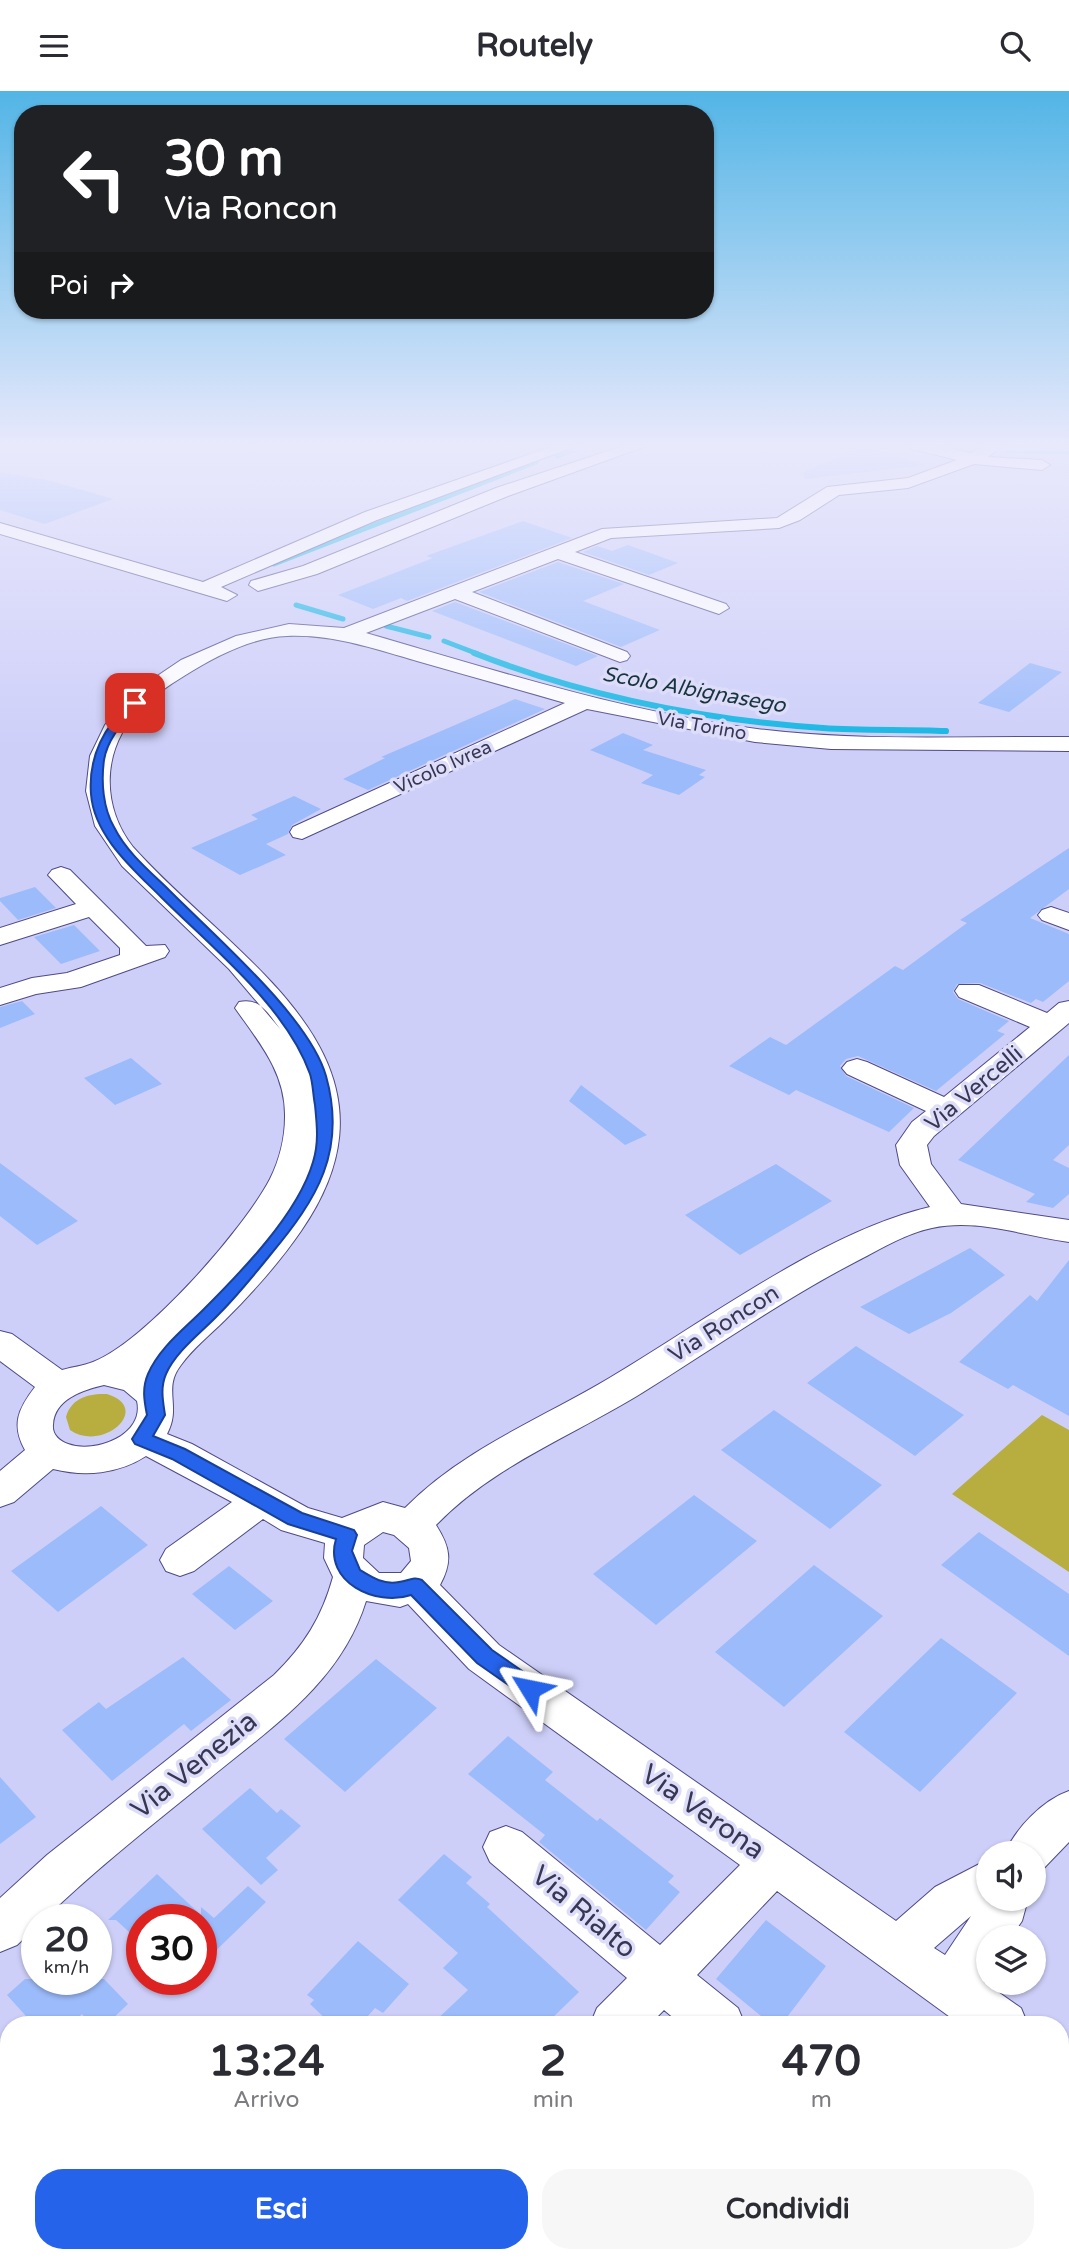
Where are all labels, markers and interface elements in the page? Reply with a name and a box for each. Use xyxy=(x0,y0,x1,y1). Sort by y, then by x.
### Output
icon: menu xyxy=(35,27,73,65)
text: Routely xyxy=(476,27,593,65)
icon: search xyxy=(996,27,1034,65)
text: 30 m xyxy=(164,130,283,189)
icon: left xyxy=(49,133,140,224)
text: Via Roncon xyxy=(164,190,338,228)
icon: right xyxy=(102,266,140,304)
text: Poi xyxy=(49,270,88,301)
water label: Scolo Albignasego xyxy=(601,662,789,719)
pin xyxy=(105,673,165,733)
icon: arrive xyxy=(116,684,154,722)
street label: Via Torino xyxy=(656,707,748,745)
street label: Vicolo Ivrea xyxy=(391,736,495,798)
street label: Via Vercelli xyxy=(919,1040,1029,1138)
street label: Via Roncon xyxy=(664,1279,784,1369)
position arrow xyxy=(493,1652,567,1726)
street label: Via Venezia xyxy=(124,1704,264,1826)
street label: Via Verona xyxy=(635,1757,771,1867)
map controls xyxy=(976,1841,1046,1995)
button: sound xyxy=(976,1841,1046,1911)
street label: Via Rialto xyxy=(525,1858,643,1966)
speed limit sign: 30 xyxy=(126,1904,217,1995)
text: 20 xyxy=(45,1919,88,1961)
button: layers xyxy=(976,1925,1046,1995)
text: km/h xyxy=(44,1956,89,1978)
text: 13:24 xyxy=(208,2036,325,2087)
text: 2 xyxy=(540,2036,566,2087)
text: 470 xyxy=(782,2036,861,2087)
text: Arrivo xyxy=(233,2086,300,2114)
text: min xyxy=(533,2086,574,2114)
text: m xyxy=(811,2086,832,2114)
button: Esci xyxy=(35,2169,528,2249)
button: Condividi xyxy=(542,2169,1034,2249)

